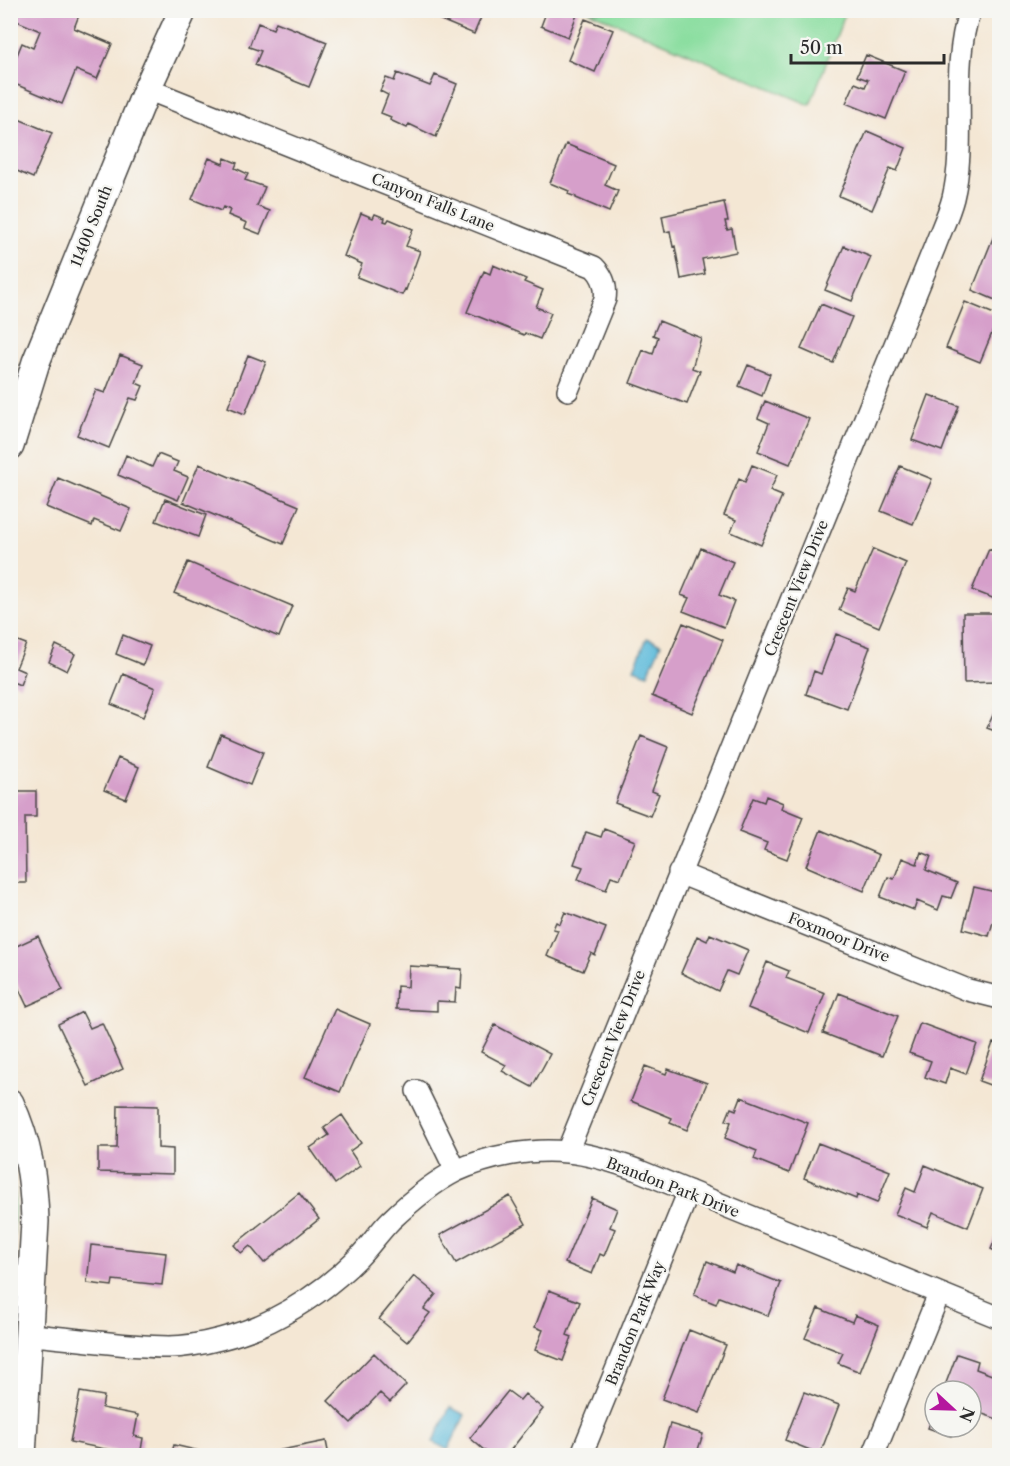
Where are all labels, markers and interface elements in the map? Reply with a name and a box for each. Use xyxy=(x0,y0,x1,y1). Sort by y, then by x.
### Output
scale bar xyxy=(791,27,944,65)
text: 50 m xyxy=(800,37,843,59)
street label: Canyon Falls Lane xyxy=(369,169,497,235)
street label: 11400 South xyxy=(66,182,116,270)
street label: Crescent View Drive xyxy=(760,517,832,659)
street label: Foxmoor Drive xyxy=(785,908,893,966)
street label: Crescent View Drive xyxy=(577,967,649,1109)
street label: Brandon Park Drive xyxy=(604,1153,742,1221)
street label: Brandon Park Way xyxy=(601,1257,669,1388)
north arrow xyxy=(923,1379,983,1439)
text: N xyxy=(955,1404,979,1425)

